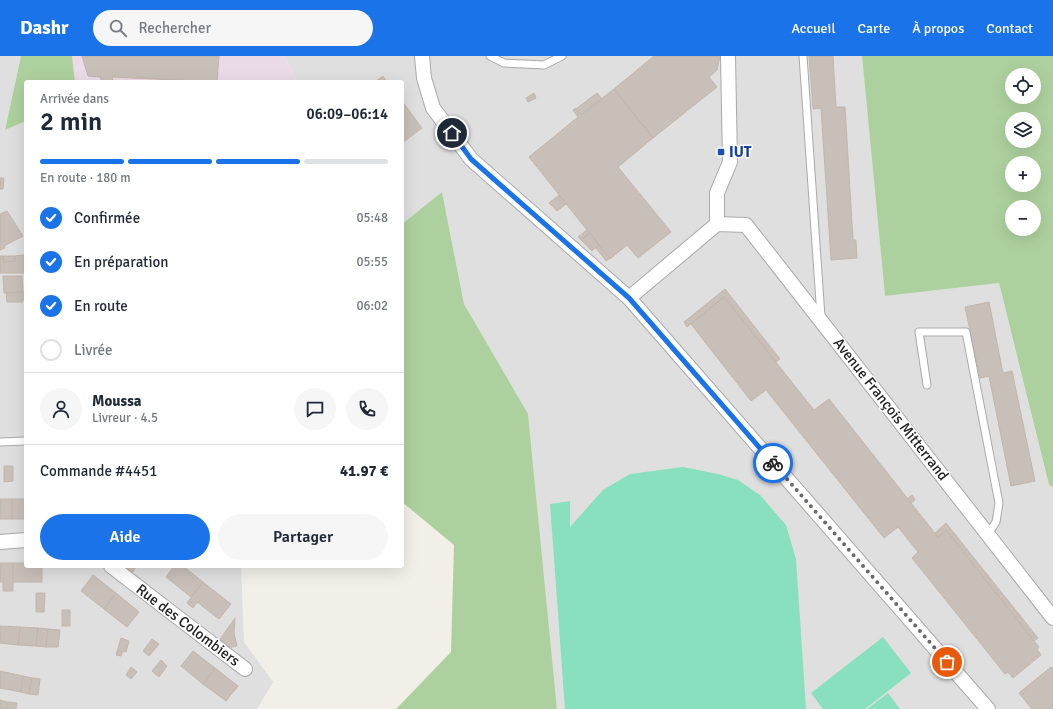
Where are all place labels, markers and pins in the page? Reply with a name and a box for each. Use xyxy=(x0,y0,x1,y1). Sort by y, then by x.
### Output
pin xyxy=(435,116,469,150)
place label: IUT xyxy=(729,143,752,161)
marker: IUT xyxy=(716,147,726,157)
pin xyxy=(930,645,964,679)

